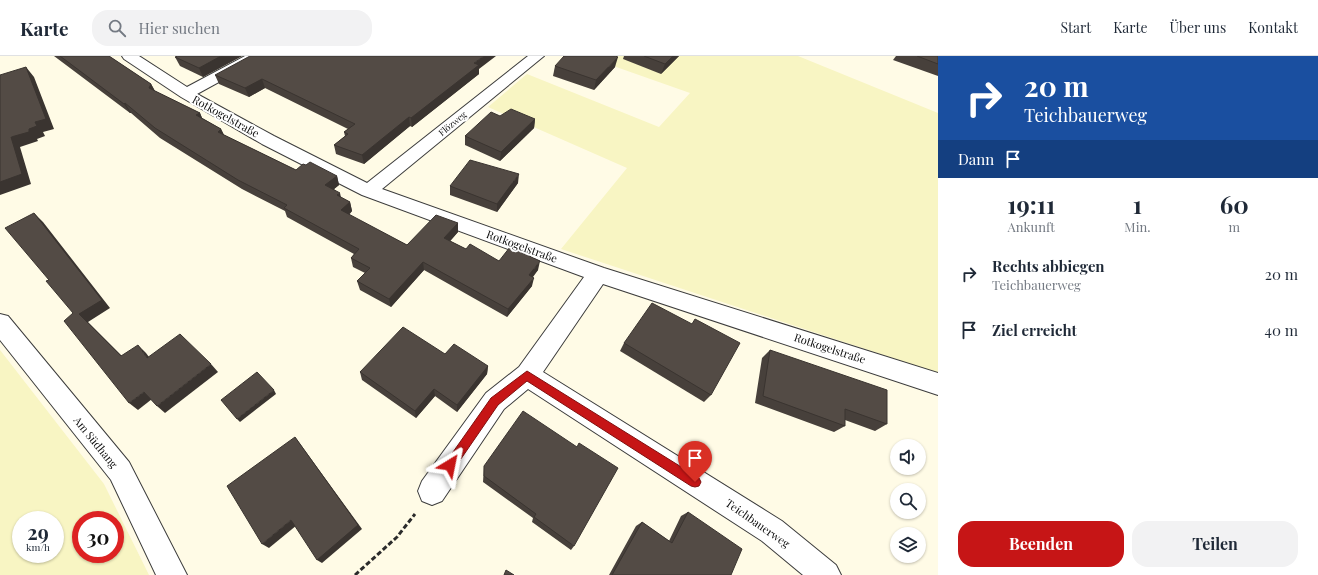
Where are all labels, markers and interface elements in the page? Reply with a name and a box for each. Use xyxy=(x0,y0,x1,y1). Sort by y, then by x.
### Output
search box xyxy=(92,10,372,46)
text: Karte xyxy=(20,15,68,41)
icon: search xyxy=(106,17,128,39)
text: Hier suchen xyxy=(138,18,220,38)
text: Start xyxy=(1060,18,1091,37)
text: Karte xyxy=(1113,18,1148,37)
text: Über uns xyxy=(1170,18,1226,37)
text: Kontakt xyxy=(1248,18,1298,37)
text: 20 m xyxy=(1024,67,1089,104)
icon: right xyxy=(958,72,1010,124)
street label: Rotkogelstraße xyxy=(190,91,263,141)
text: Teichbauerweg xyxy=(1024,103,1147,127)
street label: Flözweg xyxy=(435,108,469,138)
icon: arrive xyxy=(1002,148,1024,170)
text: Dann xyxy=(958,149,994,169)
text: 19:11 xyxy=(1007,188,1055,220)
text: 1 xyxy=(1133,188,1142,220)
text: 60 xyxy=(1220,188,1249,220)
text: Ankunft xyxy=(1008,218,1055,235)
text: Min. xyxy=(1124,218,1151,235)
text: m xyxy=(1228,218,1240,235)
street label: Rotkogelstraße xyxy=(484,226,560,266)
text: Rechts abbiegen xyxy=(992,256,1105,276)
icon: right xyxy=(958,263,980,285)
text: 20 m xyxy=(1265,264,1298,284)
text: Teichbauerweg xyxy=(992,276,1081,293)
icon: arrive xyxy=(958,319,980,341)
text: Ziel erreicht xyxy=(992,320,1077,340)
text: 40 m xyxy=(1265,320,1298,340)
street label: Rotkogelstraße xyxy=(792,329,868,367)
street label: Am Südhang xyxy=(70,412,122,471)
map controls xyxy=(890,439,926,563)
button: sound xyxy=(890,439,926,475)
pin xyxy=(678,441,712,482)
position arrow xyxy=(429,444,471,486)
icon: arrive xyxy=(684,447,706,469)
button: search xyxy=(890,483,926,519)
street label: Teichbauerweg xyxy=(723,495,793,551)
speed limit sign: 30 xyxy=(72,511,124,563)
text: 29 xyxy=(27,518,49,545)
button: Beenden xyxy=(958,521,1124,567)
button: Teilen xyxy=(1132,521,1298,567)
button: layers xyxy=(890,527,926,563)
text: km/h xyxy=(26,540,50,554)

